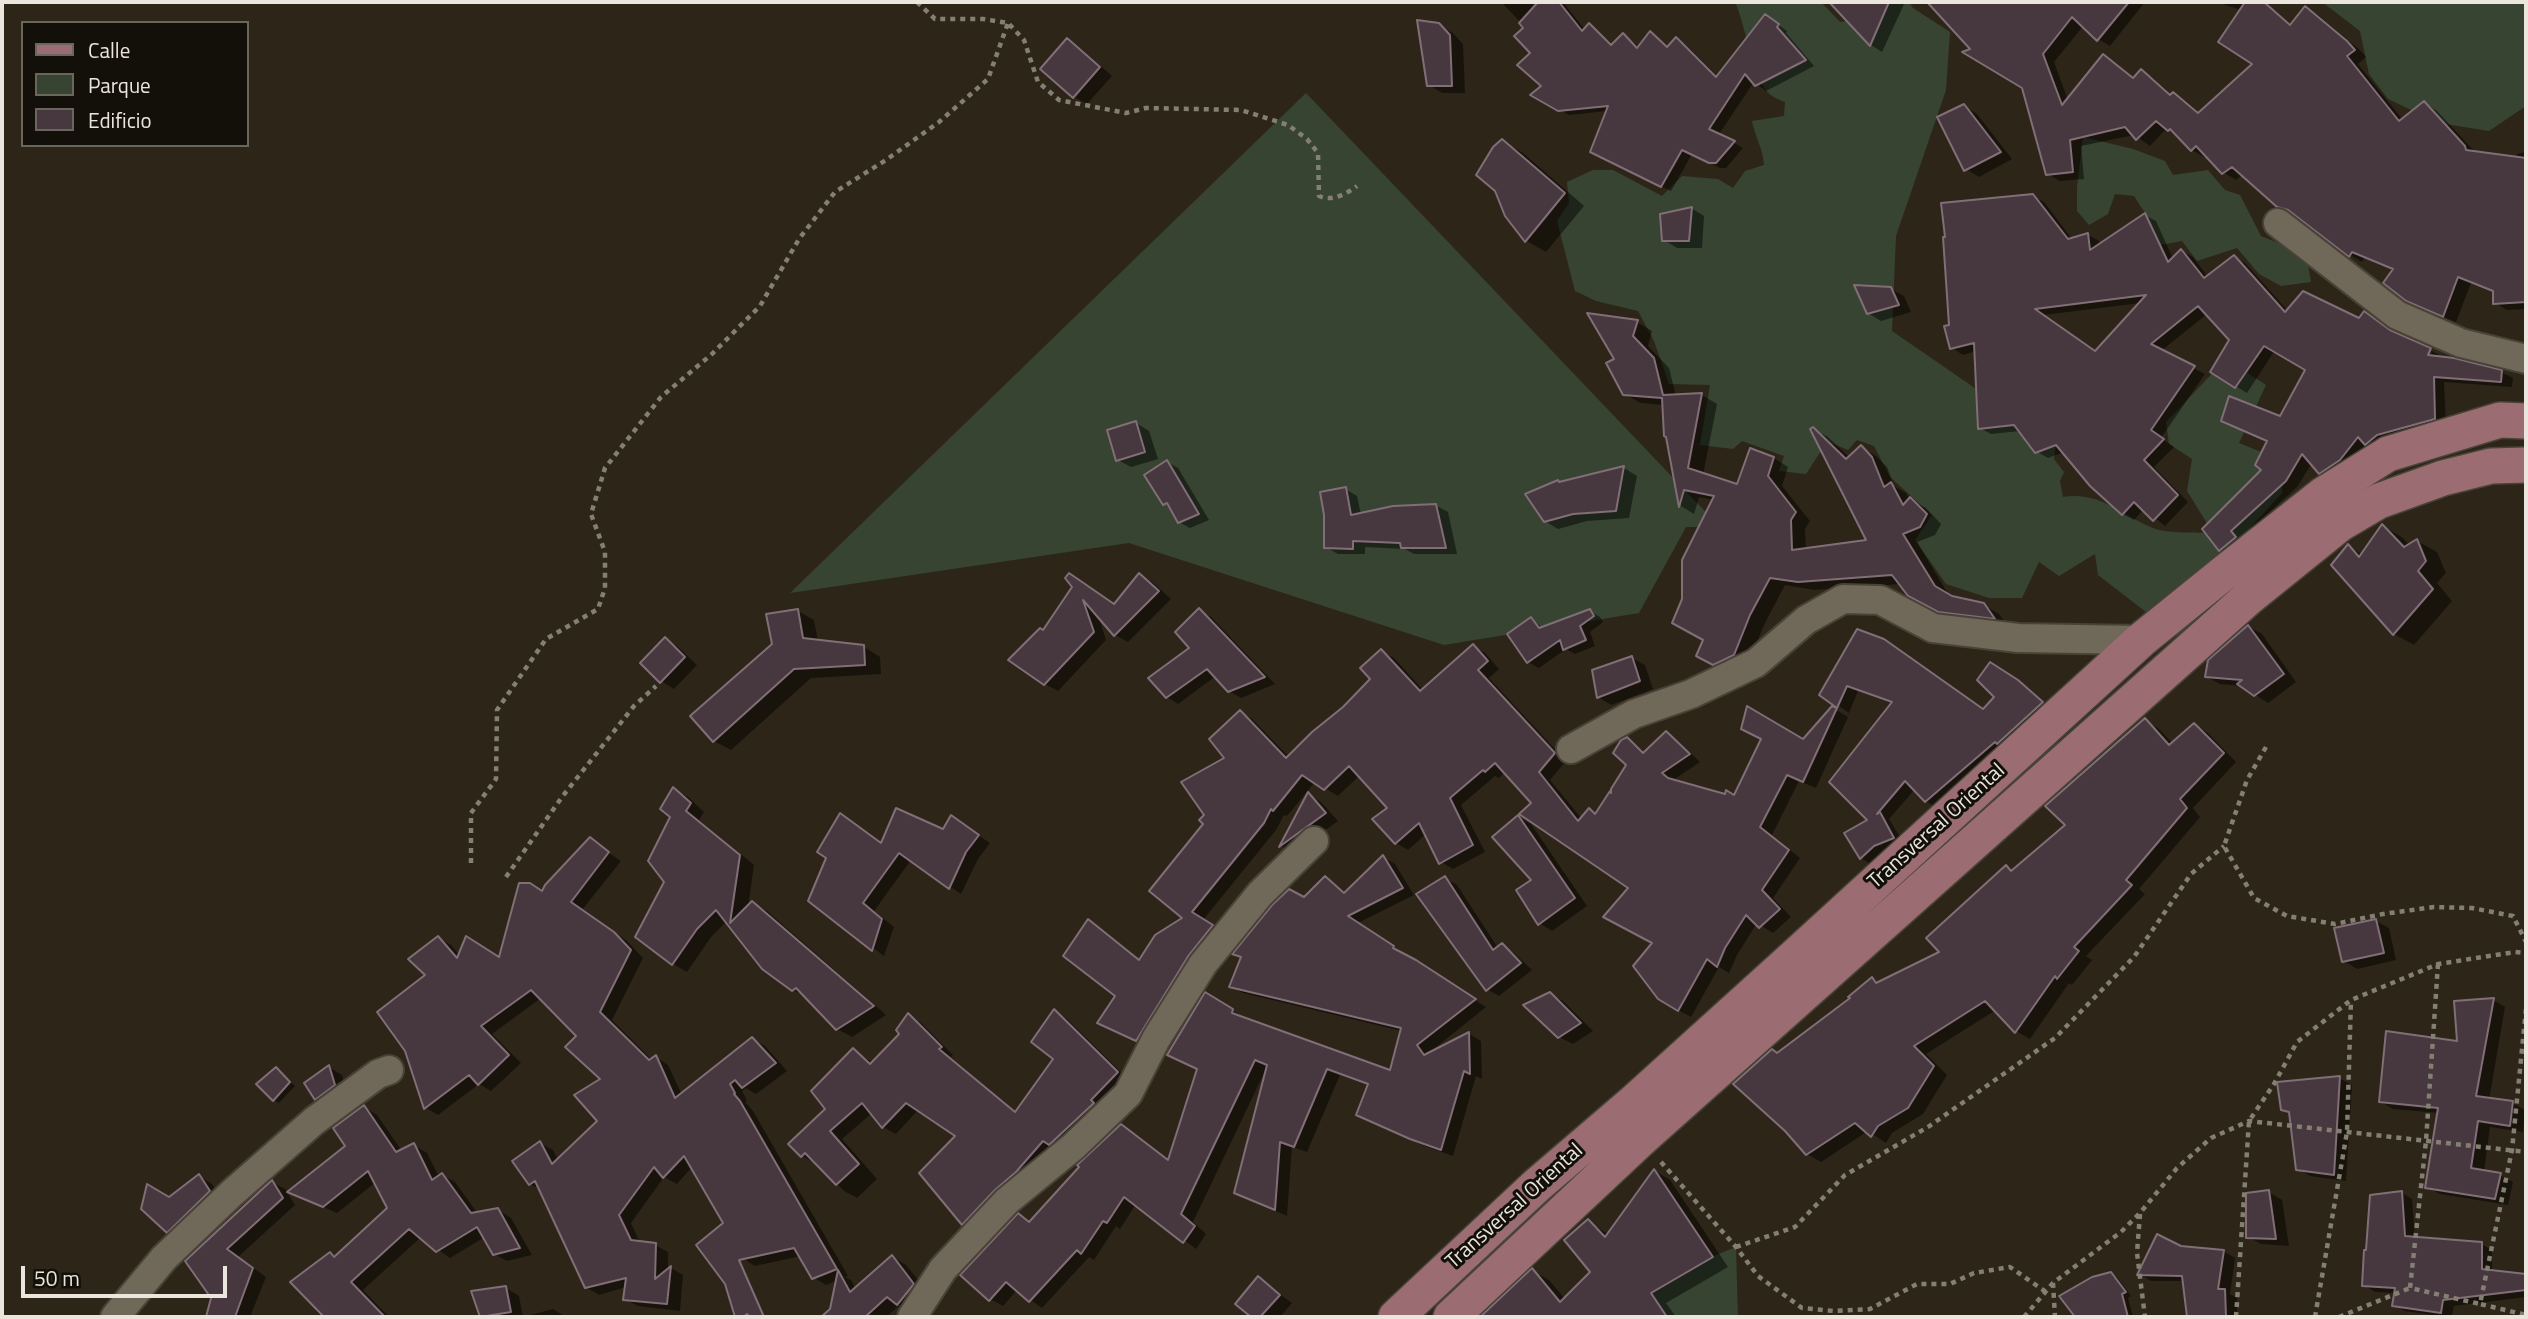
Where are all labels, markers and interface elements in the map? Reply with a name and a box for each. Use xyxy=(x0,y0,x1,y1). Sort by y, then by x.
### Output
legend xyxy=(21,21,248,147)
text: Calle xyxy=(88,34,130,66)
text: Parque xyxy=(88,69,151,101)
text: Edificio xyxy=(88,104,152,136)
street label: Transversal Oriental xyxy=(1863,759,2011,895)
street label: Transversal Oriental xyxy=(1441,1139,1589,1275)
scale bar xyxy=(24,1252,231,1296)
text: 50 m xyxy=(34,1262,80,1294)

